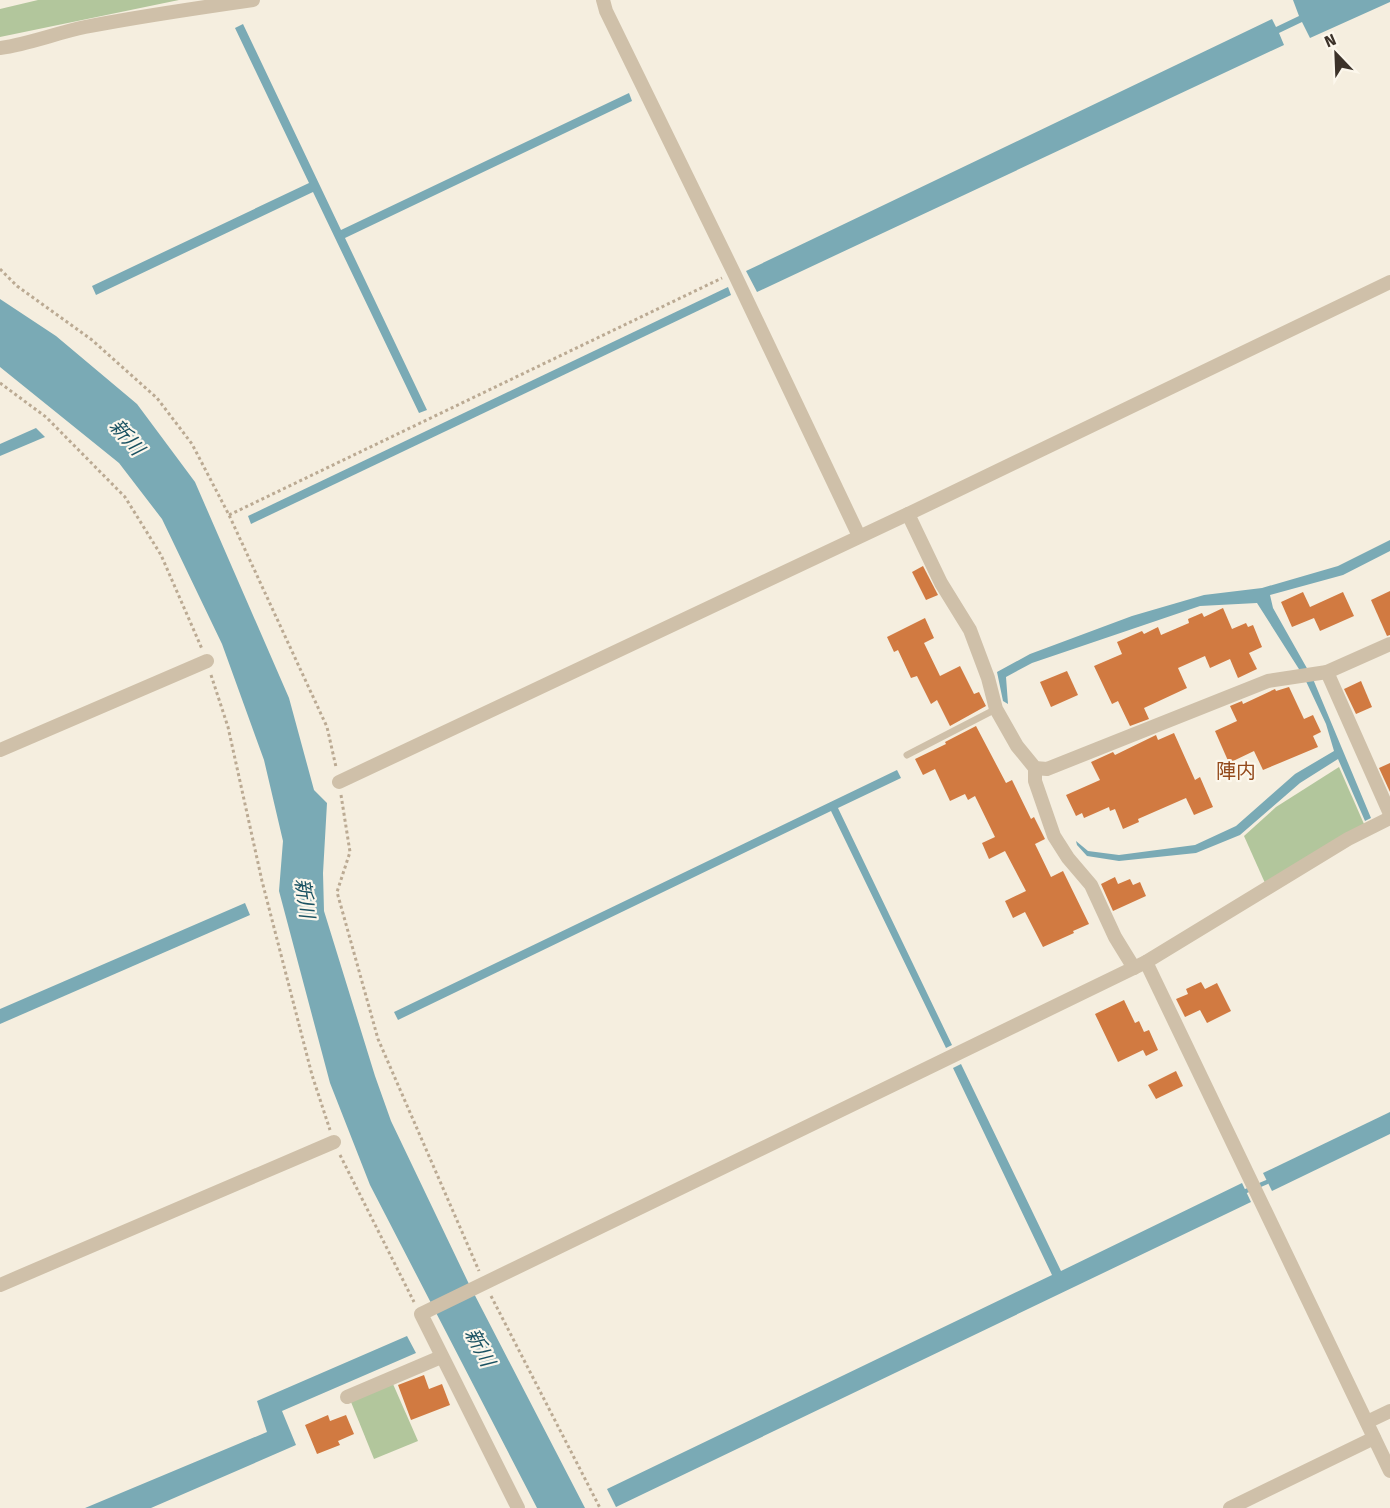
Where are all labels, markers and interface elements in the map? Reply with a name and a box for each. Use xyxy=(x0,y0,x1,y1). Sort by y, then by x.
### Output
north arrow xyxy=(1306,24,1366,84)
text: N xyxy=(1322,30,1339,51)
water label: 新川 xyxy=(105,414,150,461)
district label: 陣内 xyxy=(1216,759,1256,783)
water label: 新川 xyxy=(290,877,320,921)
water label: 新川 xyxy=(460,1324,501,1372)

